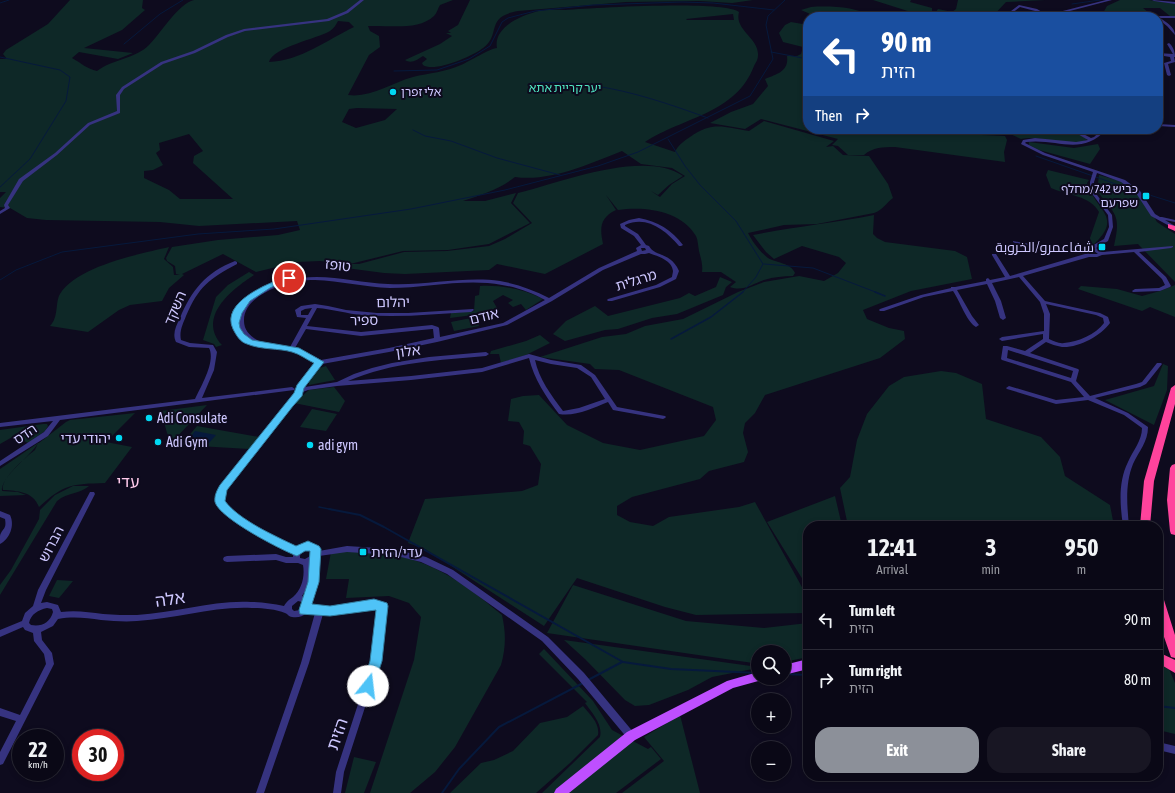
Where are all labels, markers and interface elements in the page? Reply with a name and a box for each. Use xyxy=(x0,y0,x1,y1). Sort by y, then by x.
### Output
text: 90 m xyxy=(881,26,931,58)
icon: left xyxy=(815,28,867,80)
text: הזית xyxy=(881,61,916,82)
park label: יער קריית אתא xyxy=(529,81,601,95)
place label: אלי זפרן xyxy=(401,85,442,99)
marker: אלי זפרן xyxy=(388,87,398,97)
icon: right xyxy=(851,104,873,126)
text: Then xyxy=(815,107,843,124)
place label: כביש 742/מחלף שפרעם xyxy=(1061,182,1138,210)
marker: כביש 742/מחלף שפרעם xyxy=(1141,191,1151,201)
place label: شفاعمرو/الخروبة xyxy=(995,239,1094,255)
marker: شفاعمرو/الخروبة xyxy=(1097,242,1107,252)
street label: טופז xyxy=(324,255,352,275)
pin xyxy=(272,261,306,295)
street label: מרגלית xyxy=(613,266,659,294)
icon: arrive xyxy=(278,267,300,289)
street label: השקד xyxy=(161,289,189,327)
street label: יהלום xyxy=(376,294,410,310)
street label: אודם xyxy=(468,305,501,327)
street label: ספיר xyxy=(350,312,378,328)
street label: אלון xyxy=(395,342,421,360)
place label: Adi Consulate xyxy=(157,410,227,426)
marker: Adi Consulate xyxy=(144,413,154,423)
street label: הדס xyxy=(10,420,40,448)
place label: יהודי עדי xyxy=(61,430,111,446)
marker: יהודי עדי xyxy=(114,433,124,443)
place label: Adi Gym xyxy=(166,434,208,450)
marker: Adi Gym xyxy=(153,437,163,447)
place label: adi gym xyxy=(318,437,358,453)
marker: adi gym xyxy=(305,440,315,450)
district label: עדי xyxy=(117,472,139,490)
street label: הברוש xyxy=(35,523,67,565)
text: 12:41 xyxy=(868,534,917,561)
text: 3 xyxy=(985,534,996,561)
text: 950 xyxy=(1065,534,1098,561)
place label: עדי/הזית xyxy=(371,544,423,560)
marker: עדי/הזית xyxy=(358,547,368,557)
text: Arrival xyxy=(876,562,908,577)
text: min xyxy=(981,562,1000,577)
text: m xyxy=(1077,562,1086,577)
street label: אלה xyxy=(154,587,187,611)
text: Turn left xyxy=(849,602,895,619)
icon: left xyxy=(815,609,837,631)
text: 90 m xyxy=(1124,611,1151,628)
text: הזית xyxy=(849,621,874,636)
map controls xyxy=(751,645,791,781)
button: search xyxy=(751,645,791,685)
text: Turn right xyxy=(849,662,902,679)
position arrow xyxy=(347,665,389,707)
icon: right xyxy=(815,669,837,691)
text: 80 m xyxy=(1124,671,1151,688)
text: הזית xyxy=(849,681,874,696)
button: + xyxy=(751,693,791,733)
street label: הזית xyxy=(322,715,352,753)
button: Exit xyxy=(815,727,979,773)
button: Share xyxy=(987,727,1151,773)
speed limit sign: 30 xyxy=(72,729,124,781)
text: 22 xyxy=(29,738,47,761)
button: − xyxy=(751,741,791,781)
text: km/h xyxy=(28,759,48,770)

